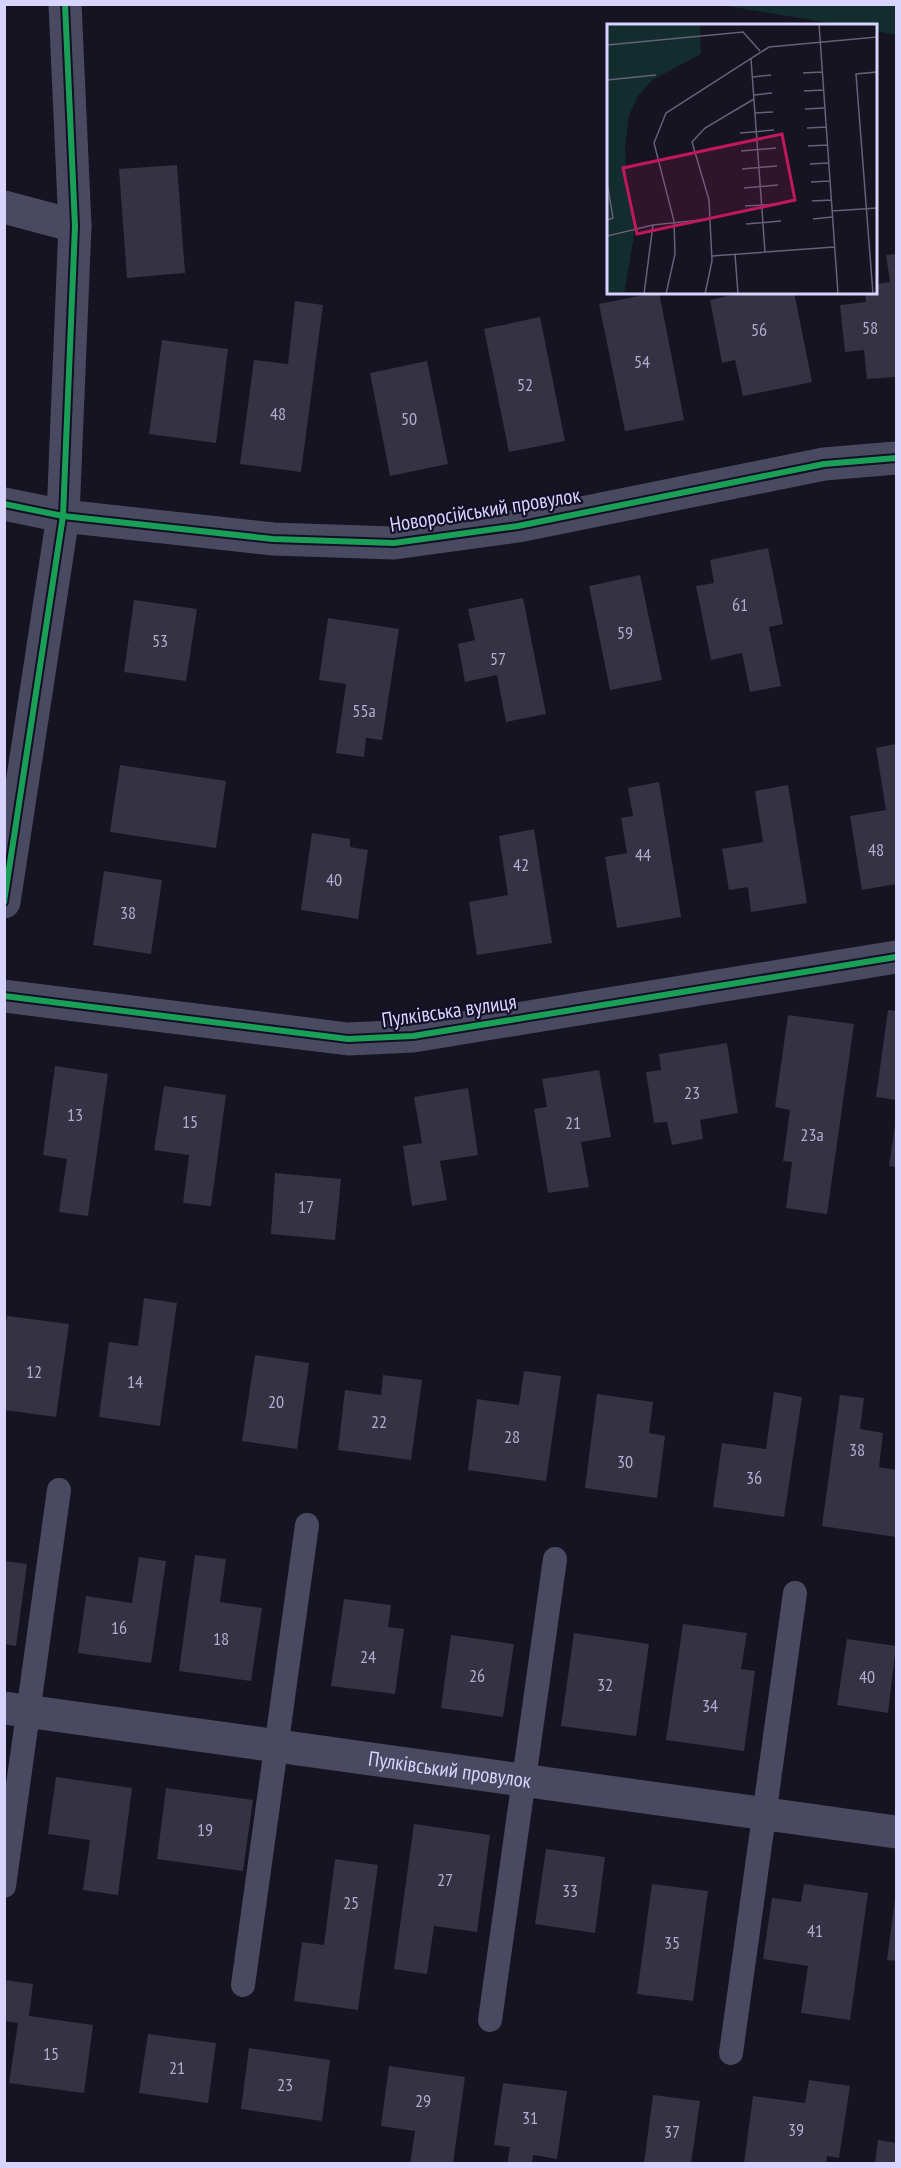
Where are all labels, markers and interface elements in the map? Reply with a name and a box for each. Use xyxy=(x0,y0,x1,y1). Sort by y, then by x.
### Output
inset map xyxy=(607,24,877,294)
house number: 58 xyxy=(862,316,878,339)
house number: 56 xyxy=(751,318,767,341)
house number: 54 xyxy=(634,350,650,373)
house number: 52 xyxy=(517,373,533,396)
house number: 48 xyxy=(270,402,286,425)
house number: 50 xyxy=(401,407,417,430)
street label: Новоросійський провулок xyxy=(388,481,582,538)
house number: 61 xyxy=(732,593,748,616)
house number: 59 xyxy=(617,621,633,644)
house number: 53 xyxy=(152,629,168,652)
house number: 57 xyxy=(490,647,506,670)
house number: 55а xyxy=(352,699,376,722)
house number: 48 xyxy=(868,838,884,861)
house number: 44 xyxy=(635,843,651,866)
house number: 42 xyxy=(513,853,529,876)
house number: 40 xyxy=(326,868,342,891)
house number: 38 xyxy=(120,901,136,924)
street label: Пулківська вулиця xyxy=(380,988,518,1033)
house number: 23 xyxy=(684,1081,700,1104)
house number: 13 xyxy=(67,1103,83,1126)
house number: 15 xyxy=(182,1110,198,1133)
house number: 21 xyxy=(565,1111,581,1134)
house number: 23а xyxy=(800,1123,824,1146)
house number: 17 xyxy=(298,1195,314,1218)
house number: 12 xyxy=(26,1360,42,1383)
house number: 14 xyxy=(127,1370,143,1393)
house number: 20 xyxy=(268,1390,284,1413)
house number: 22 xyxy=(371,1410,387,1433)
house number: 28 xyxy=(504,1425,520,1448)
house number: 38 xyxy=(849,1438,865,1461)
house number: 30 xyxy=(617,1450,633,1473)
house number: 36 xyxy=(746,1466,762,1489)
house number: 16 xyxy=(111,1616,127,1639)
house number: 18 xyxy=(213,1627,229,1650)
house number: 24 xyxy=(360,1645,376,1668)
house number: 26 xyxy=(469,1664,485,1687)
house number: 40 xyxy=(859,1665,875,1688)
house number: 32 xyxy=(597,1673,613,1696)
house number: 34 xyxy=(702,1694,718,1717)
street label: Пулківський провулок xyxy=(367,1745,533,1794)
house number: 19 xyxy=(197,1818,213,1841)
house number: 27 xyxy=(437,1868,453,1891)
house number: 33 xyxy=(562,1879,578,1902)
house number: 25 xyxy=(343,1891,359,1914)
house number: 41 xyxy=(807,1919,823,1942)
house number: 35 xyxy=(664,1931,680,1954)
house number: 15 xyxy=(43,2042,59,2065)
house number: 21 xyxy=(169,2056,185,2079)
house number: 23 xyxy=(277,2073,293,2096)
house number: 29 xyxy=(415,2089,431,2112)
house number: 31 xyxy=(522,2106,538,2129)
house number: 39 xyxy=(788,2118,804,2141)
house number: 37 xyxy=(664,2120,680,2143)

